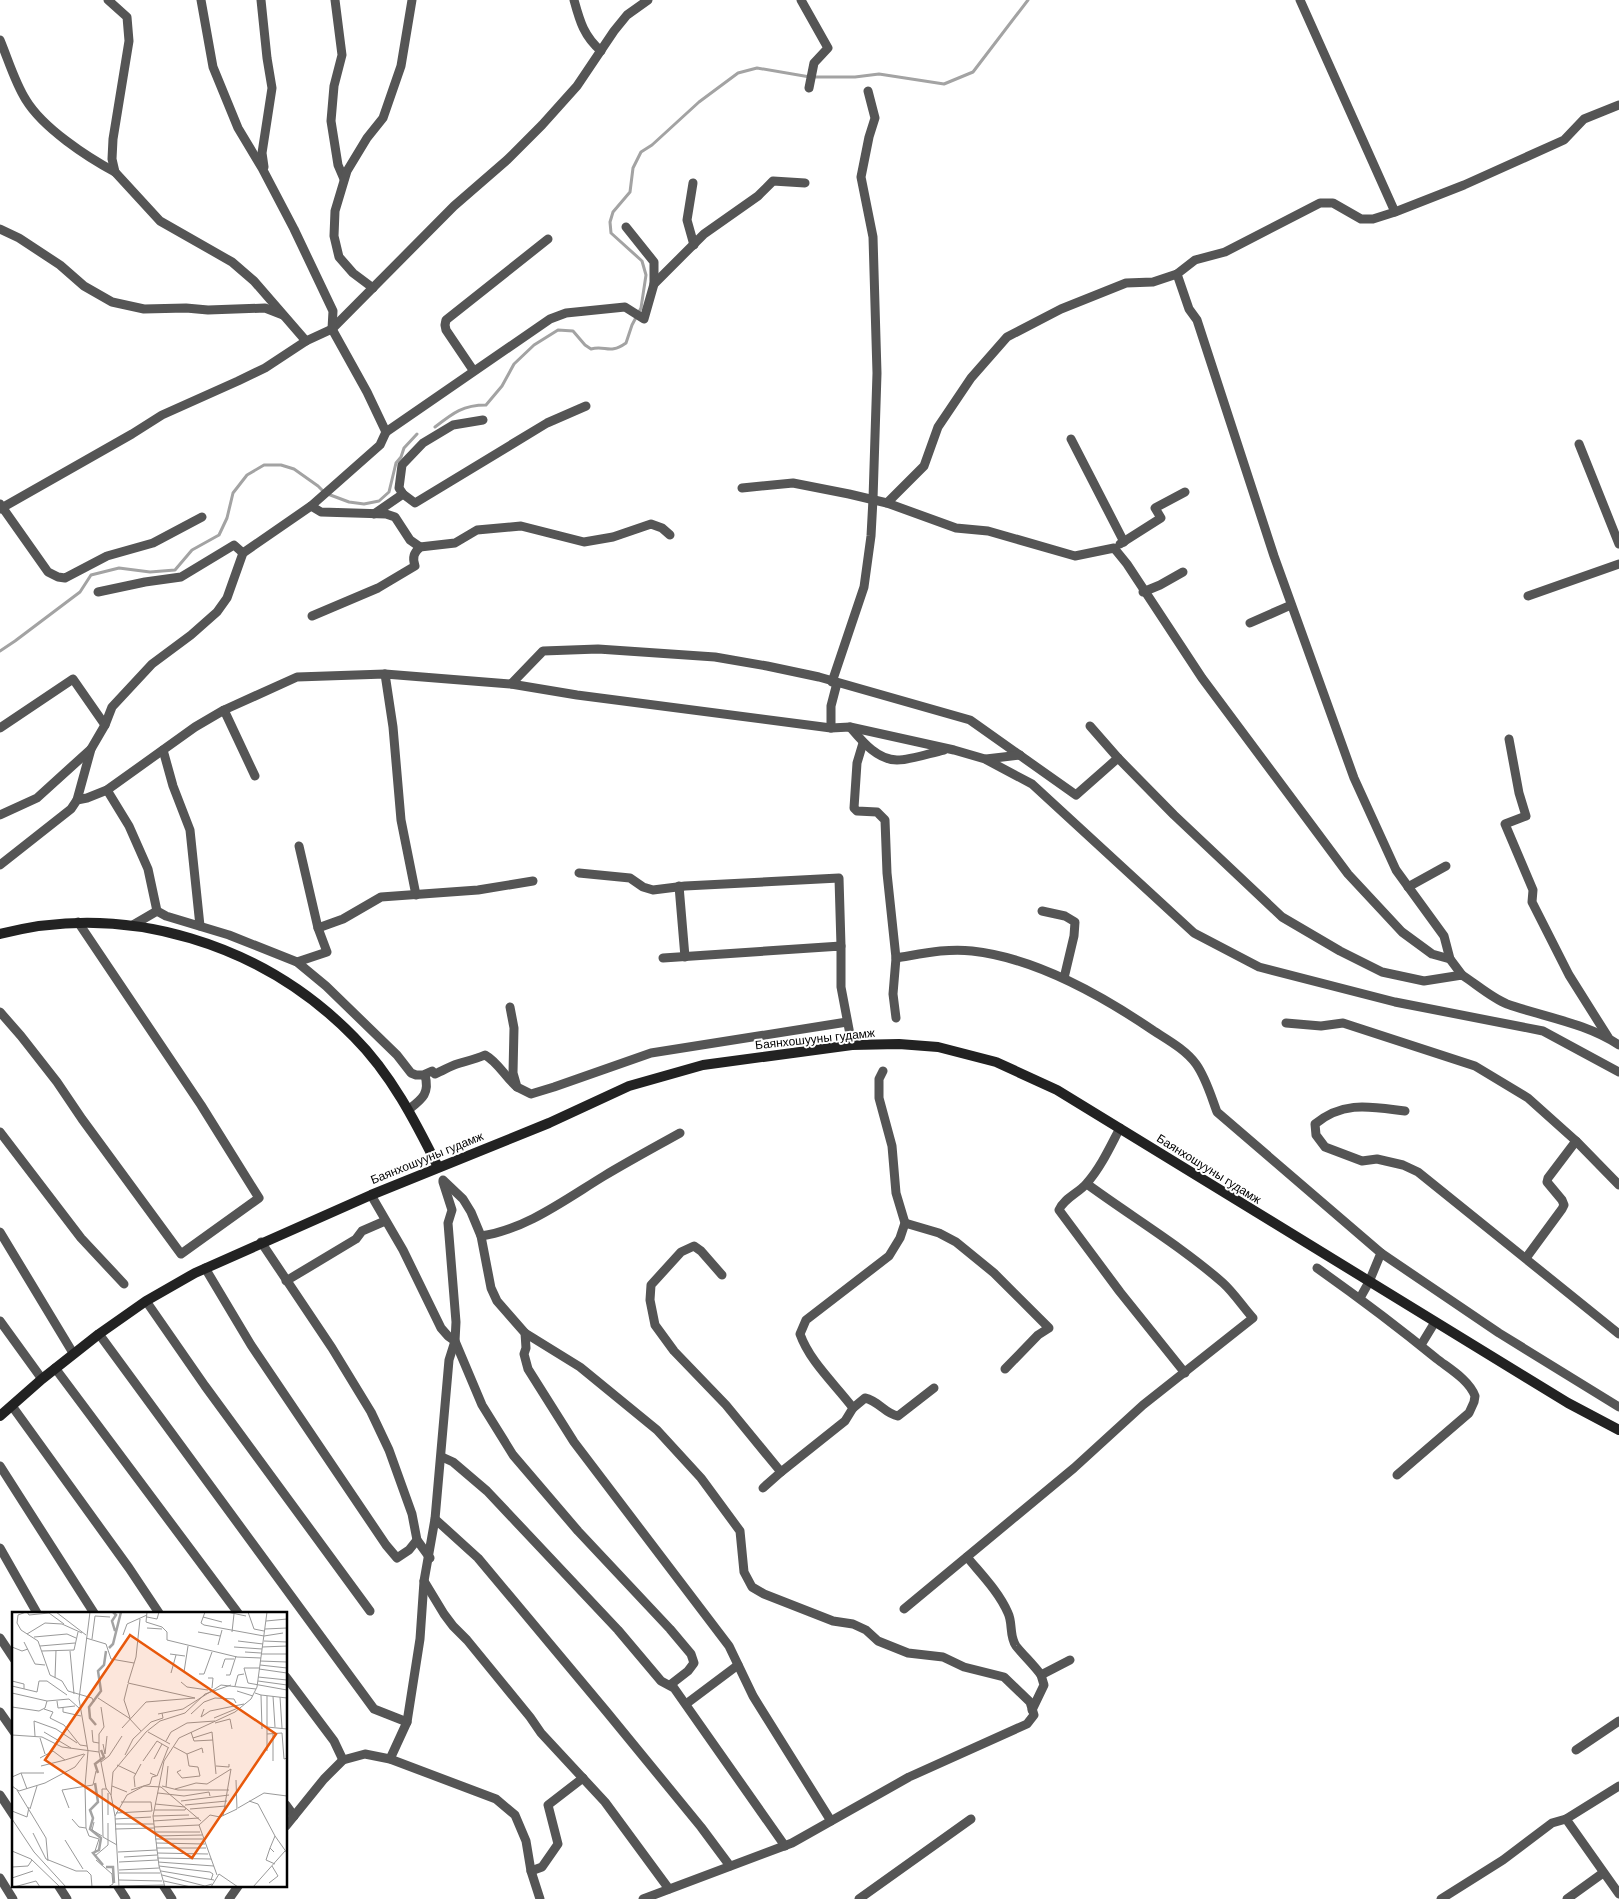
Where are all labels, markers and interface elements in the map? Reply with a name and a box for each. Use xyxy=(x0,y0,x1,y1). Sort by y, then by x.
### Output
street label: Баянхошууны гудамж xyxy=(754,1026,876,1052)
street label: Баянхошууны гудамж xyxy=(369,1129,485,1187)
street label: Баянхошууны гудамж xyxy=(1154,1131,1264,1207)
inset map xyxy=(12,1612,288,1886)

